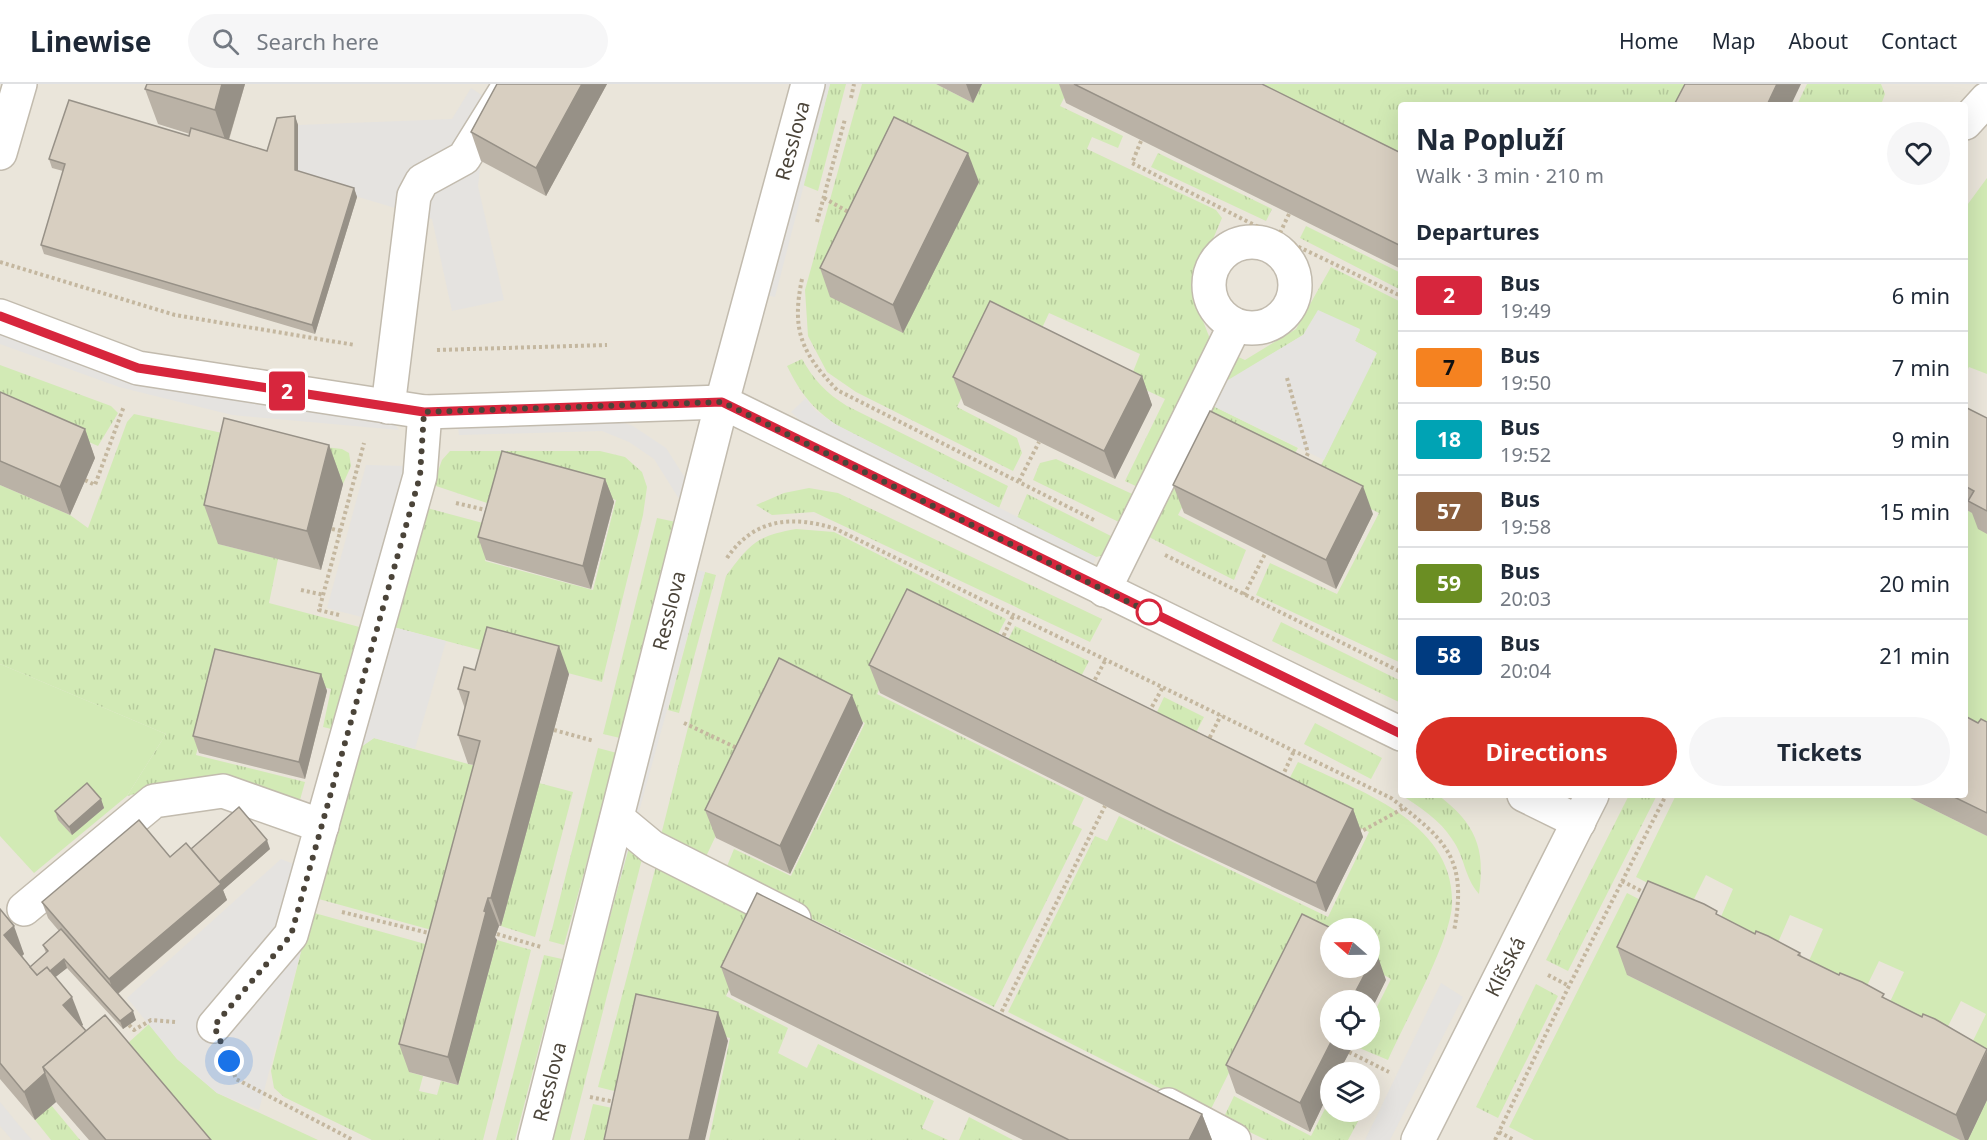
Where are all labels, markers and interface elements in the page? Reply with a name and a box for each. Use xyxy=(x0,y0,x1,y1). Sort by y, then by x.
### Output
search box xyxy=(188,14,608,68)
text: Linewise xyxy=(30,22,152,60)
icon: search xyxy=(209,25,242,58)
text: Search here xyxy=(257,26,379,56)
text: Home xyxy=(1619,27,1679,55)
text: Map xyxy=(1712,27,1755,55)
text: About xyxy=(1788,27,1848,55)
text: Contact xyxy=(1881,27,1957,55)
street label: Resslova xyxy=(769,98,816,183)
text: Na Popluží xyxy=(1416,120,1564,158)
button: heart xyxy=(1887,122,1950,185)
text: Walk · 3 min · 210 m xyxy=(1416,162,1604,189)
text: Departures xyxy=(1416,216,1540,246)
text: Bus xyxy=(1500,267,1540,297)
text: 6 min xyxy=(1892,280,1950,310)
text: 2 xyxy=(1443,281,1455,309)
text: 19:49 xyxy=(1500,297,1551,324)
text: Bus xyxy=(1500,339,1540,369)
text: 7 min xyxy=(1892,352,1950,382)
text: 7 xyxy=(1443,353,1455,381)
text: 19:50 xyxy=(1500,369,1551,396)
line badge: 2 xyxy=(268,372,306,410)
text: 2 xyxy=(281,377,293,405)
text: Bus xyxy=(1500,411,1540,441)
text: 9 min xyxy=(1892,424,1950,454)
text: 18 xyxy=(1437,425,1461,453)
text: 19:52 xyxy=(1500,441,1551,468)
text: Bus xyxy=(1500,483,1540,513)
text: 15 min xyxy=(1879,496,1950,526)
text: 57 xyxy=(1437,497,1461,525)
text: 19:58 xyxy=(1500,513,1551,540)
text: Bus xyxy=(1500,555,1540,585)
street label: Resslova xyxy=(646,568,692,653)
text: 20 min xyxy=(1879,568,1950,598)
text: 59 xyxy=(1437,569,1461,597)
text: 20:03 xyxy=(1500,585,1551,612)
unlabelled marker xyxy=(1136,599,1162,625)
text: Bus xyxy=(1500,627,1540,657)
text: 21 min xyxy=(1879,640,1950,670)
text: 58 xyxy=(1437,641,1461,669)
text: 20:04 xyxy=(1500,657,1551,684)
button: Directions xyxy=(1416,717,1677,786)
button: Tickets xyxy=(1689,717,1950,786)
north arrow xyxy=(1320,918,1380,978)
map controls xyxy=(1320,918,1380,1122)
street label: Klíšská xyxy=(1478,932,1531,1001)
button: locate xyxy=(1320,990,1380,1050)
street label: Resslova xyxy=(526,1039,572,1124)
your location xyxy=(214,1046,244,1076)
button: layers xyxy=(1320,1062,1380,1122)

